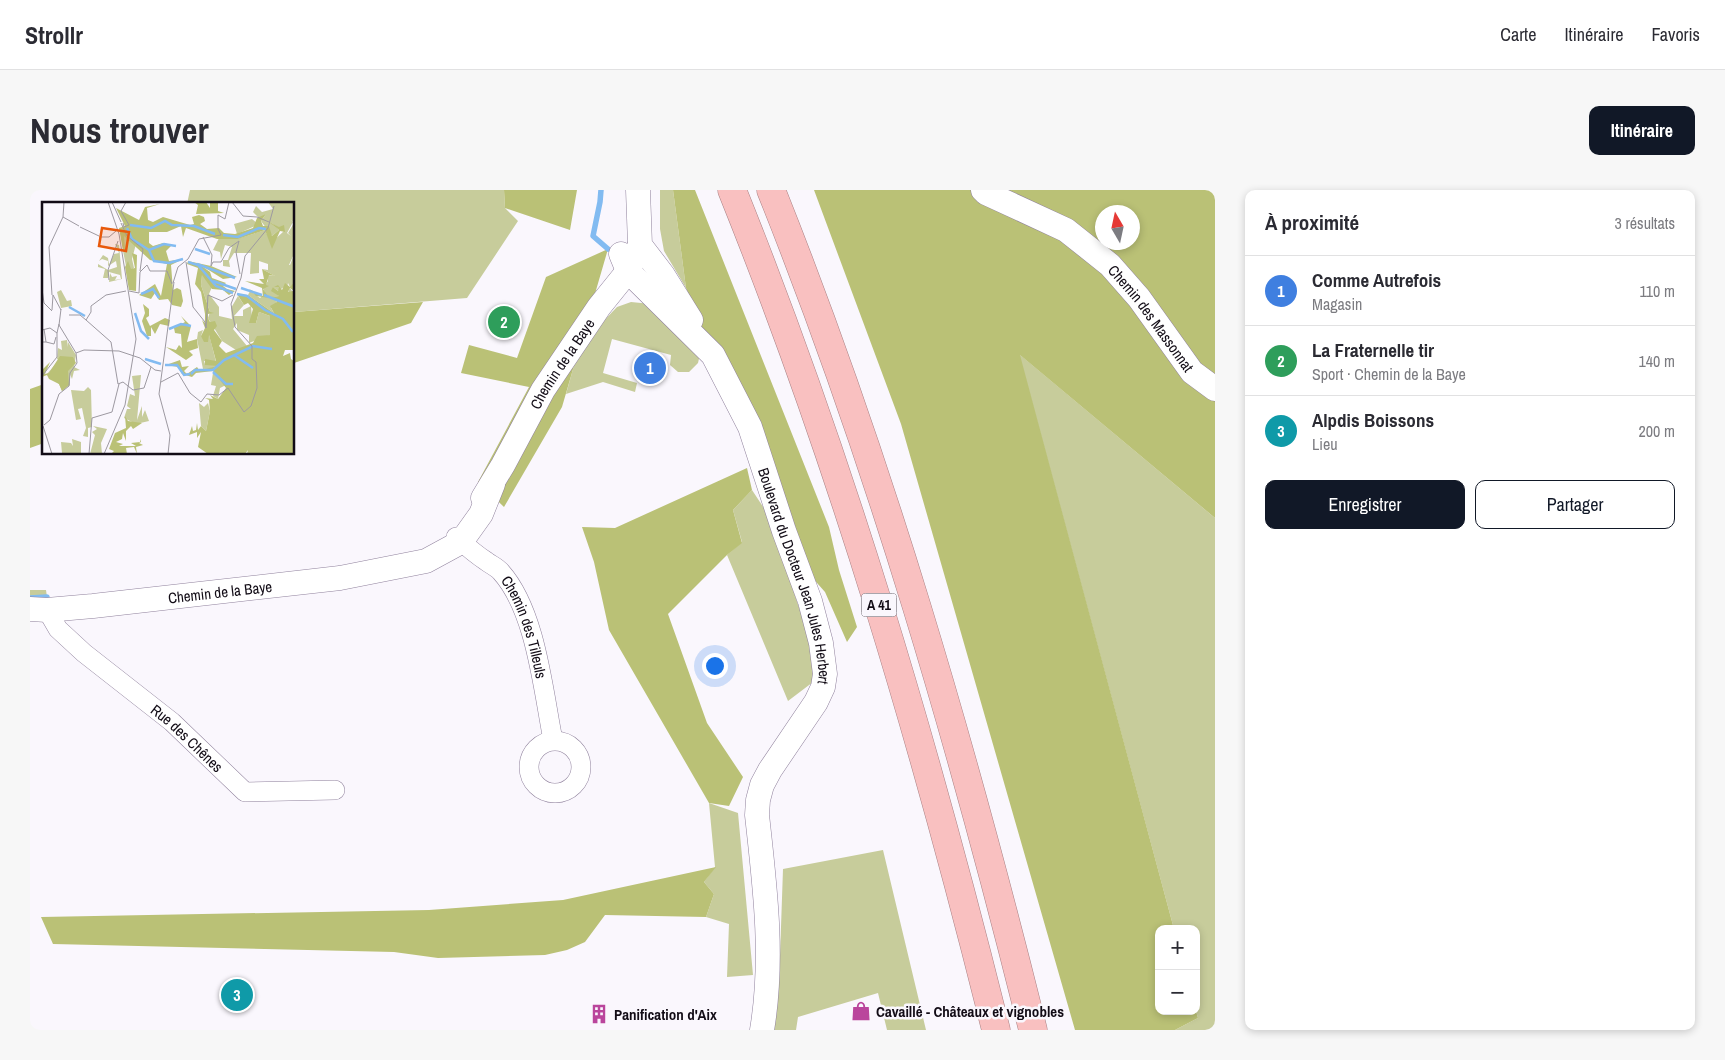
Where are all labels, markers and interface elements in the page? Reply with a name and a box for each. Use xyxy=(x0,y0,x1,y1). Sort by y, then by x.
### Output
text: Strollr xyxy=(25,19,83,51)
text: Carte xyxy=(1500,22,1536,47)
text: Itinéraire xyxy=(1564,22,1624,47)
text: Favoris xyxy=(1652,22,1700,47)
button: Itinéraire xyxy=(1589,106,1695,155)
text: Nous trouver xyxy=(30,107,209,154)
inset map xyxy=(42,202,295,455)
north arrow xyxy=(1095,205,1140,250)
text: À proximité xyxy=(1265,208,1359,237)
text: 3 résultats xyxy=(1614,212,1675,234)
street label: Chemin des Massonnat xyxy=(1104,260,1199,376)
text: Comme Autrefois xyxy=(1312,267,1441,293)
text: 1 xyxy=(1277,280,1285,302)
text: 110 m xyxy=(1639,280,1675,302)
text: Magasin xyxy=(1312,293,1362,315)
pin: 2 xyxy=(488,303,520,341)
street label: Chemin de la Baye xyxy=(524,314,599,413)
text: La Fraternelle tir xyxy=(1312,337,1434,363)
pin: 1 xyxy=(634,349,666,387)
text: 2 xyxy=(1277,350,1285,372)
text: 140 m xyxy=(1639,350,1675,372)
text: Sport · Chemin de la Baye xyxy=(1312,363,1466,385)
text: Alpdis Boissons xyxy=(1312,407,1434,433)
text: 3 xyxy=(1277,420,1285,442)
text: 200 m xyxy=(1639,420,1675,442)
text: Lieu xyxy=(1312,433,1338,455)
street label: Boulevard du Docteur Jean Jules Herbert xyxy=(753,465,836,686)
button: Enregistrer xyxy=(1265,480,1465,529)
button: Partager xyxy=(1475,480,1675,529)
street label: Chemin des Tilleuls xyxy=(497,571,552,680)
street label: Chemin de la Baye xyxy=(167,575,273,608)
road number: A 41 xyxy=(862,594,896,616)
your location xyxy=(702,653,728,679)
street label: Rue des Chênes xyxy=(147,699,228,776)
map controls xyxy=(1155,925,1200,1015)
button: + xyxy=(1155,925,1200,970)
button: − xyxy=(1155,970,1200,1015)
pin: 3 xyxy=(221,976,253,1014)
shop icon: Cavaillé - Châteaux et vignobles xyxy=(850,1000,872,1022)
place label: Cavaillé - Châteaux et vignobles xyxy=(876,1001,1064,1022)
building icon: Panification d'Aix xyxy=(588,1003,610,1025)
place label: Panification d'Aix xyxy=(614,1004,717,1025)

